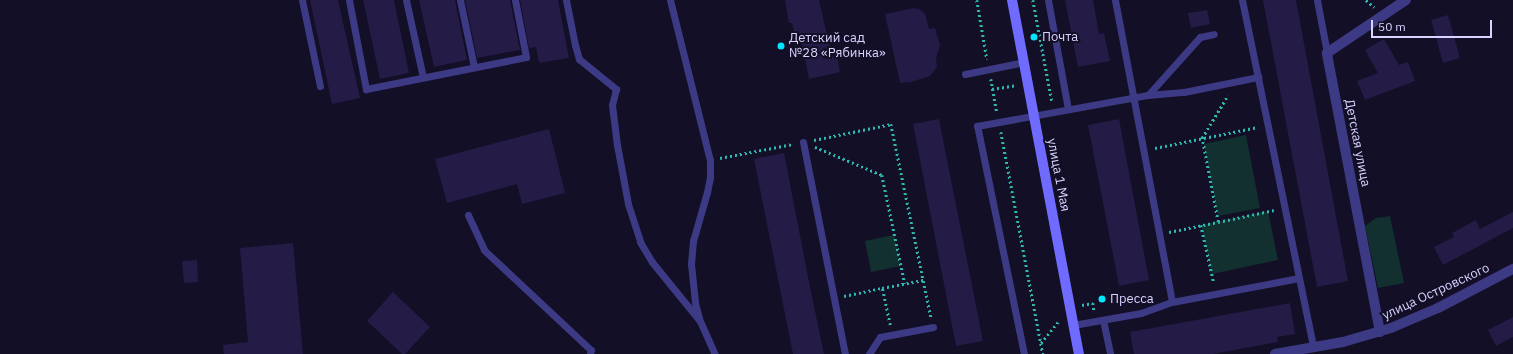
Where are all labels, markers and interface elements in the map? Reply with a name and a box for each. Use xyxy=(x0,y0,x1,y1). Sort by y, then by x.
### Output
scale bar xyxy=(1373,12,1494,38)
text: 50 m xyxy=(1378,19,1406,34)
place label: Почта xyxy=(1042,29,1078,45)
place label: Детский сад №28 «Рябинка» xyxy=(789,31,886,62)
marker: Почта xyxy=(1029,32,1039,42)
marker: Детский сад №28 «Рябинка» xyxy=(776,41,786,51)
street label: Детская улица xyxy=(1341,98,1373,188)
street label: улица 1 Мая xyxy=(1043,137,1073,213)
street label: улица Островского xyxy=(1380,260,1492,324)
place label: Пресса xyxy=(1110,291,1154,307)
marker: Пресса xyxy=(1097,294,1107,304)

